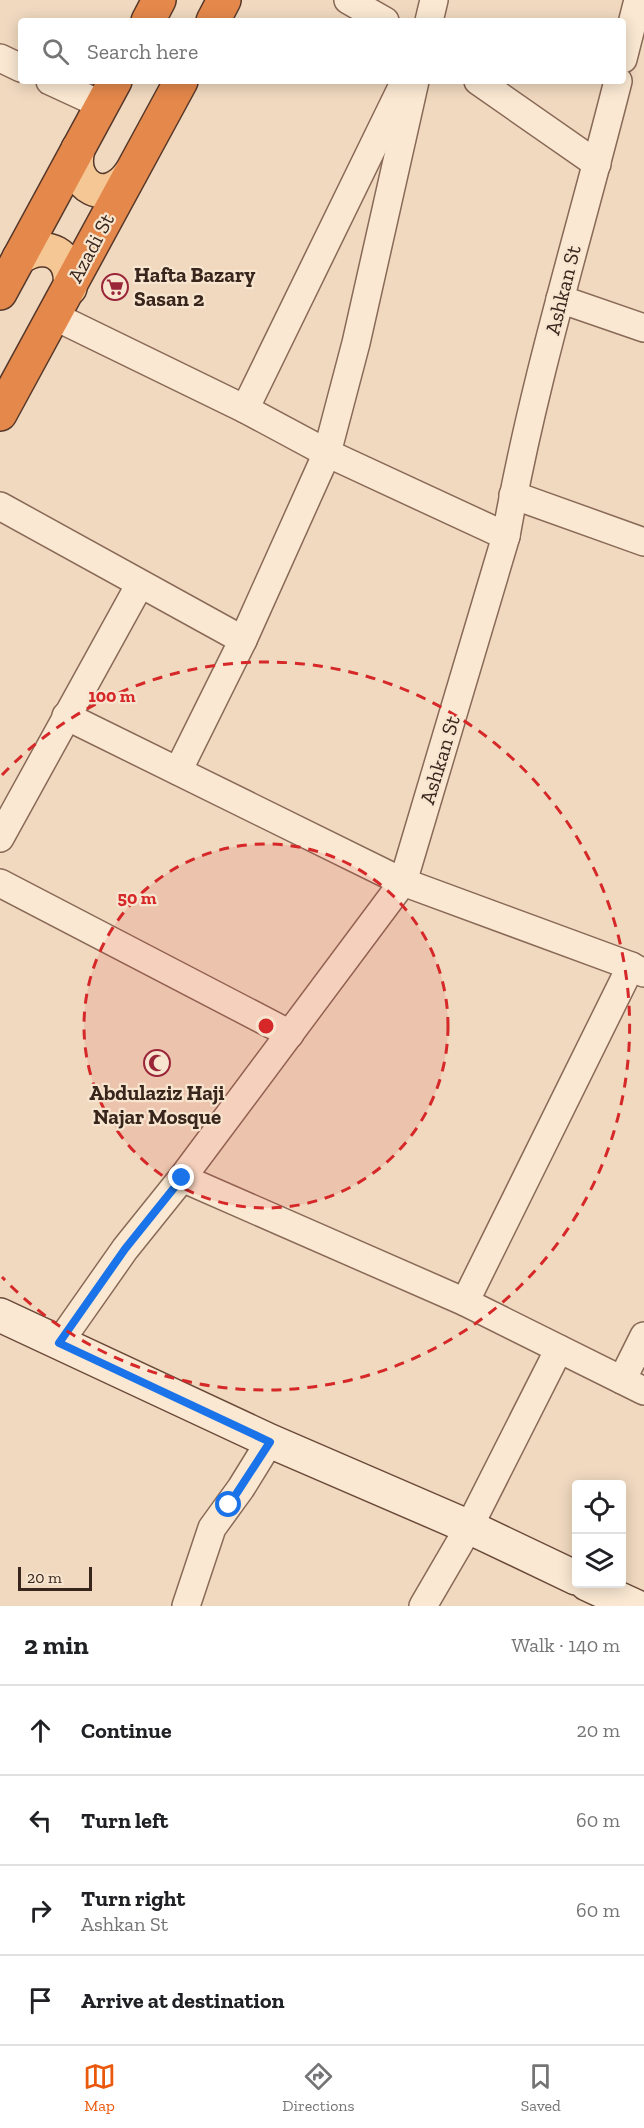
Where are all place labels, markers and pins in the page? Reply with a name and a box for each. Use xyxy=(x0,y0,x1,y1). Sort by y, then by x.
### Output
place label: Hafta Bazary Sasan 2 xyxy=(134,262,255,311)
supermarket icon: Hafta Bazary Sasan 2 xyxy=(100,272,130,302)
centre of rings xyxy=(256,1016,276,1036)
mosque icon: Abdulaziz Haji Najar Mosque xyxy=(142,1048,172,1078)
place label: Abdulaziz Haji Najar Mosque xyxy=(89,1080,225,1129)

